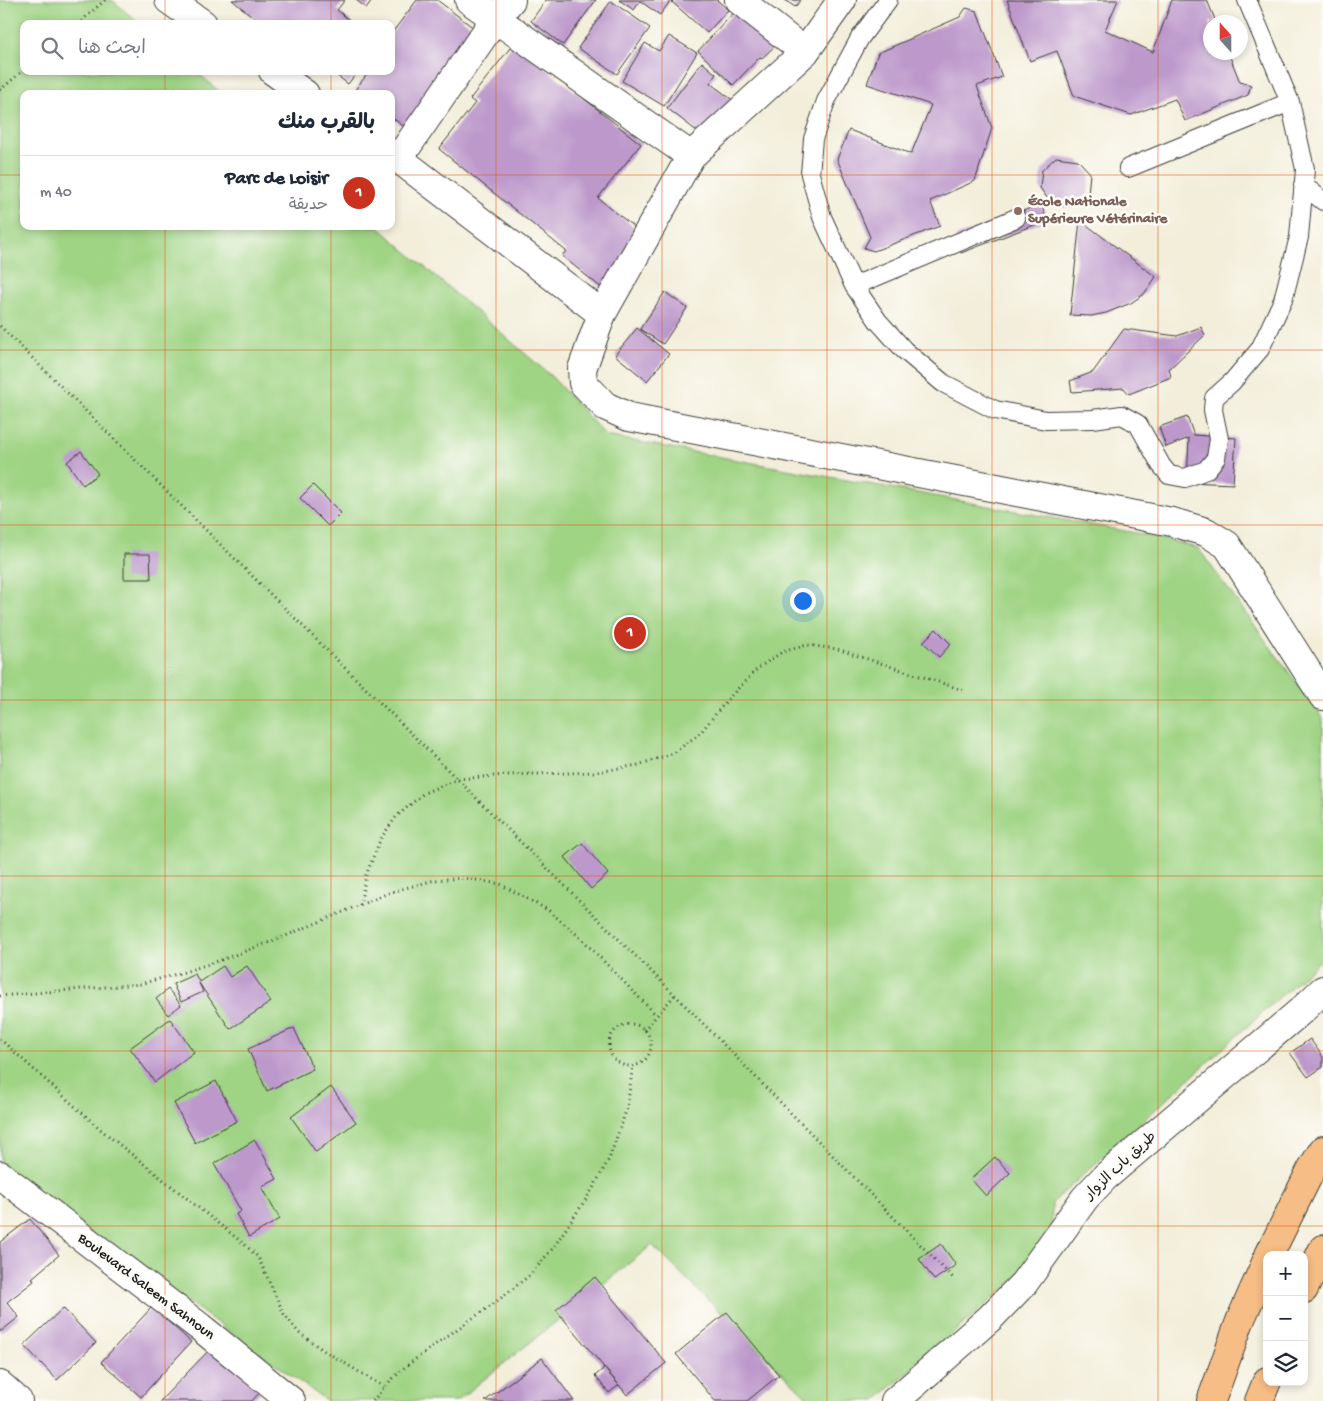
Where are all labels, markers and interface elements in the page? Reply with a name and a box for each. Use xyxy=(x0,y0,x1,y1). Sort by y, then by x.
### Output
north arrow xyxy=(1203,15,1248,60)
search box xyxy=(20,20,395,75)
icon: search xyxy=(38,34,66,62)
text: ابحث هنا xyxy=(78,38,146,61)
text: بالقرب منك xyxy=(278,112,375,137)
text: Parc de Loisir xyxy=(225,168,328,191)
text: 40 m xyxy=(40,184,72,203)
text: 1 xyxy=(356,184,362,203)
place label: École Nationale Supérieure Vétérinaire xyxy=(1028,193,1169,228)
text: حديقة xyxy=(289,197,328,216)
marker: École Nationale Supérieure Vétérinaire xyxy=(1012,205,1024,217)
your location xyxy=(790,588,816,614)
pin: 1 xyxy=(614,614,646,652)
street label: طريق باب الزوار xyxy=(1081,1128,1161,1205)
street label: Boulevard Saleem Sahnoun xyxy=(73,1229,218,1344)
map controls xyxy=(1263,1251,1308,1386)
button: + xyxy=(1263,1251,1308,1296)
button: − xyxy=(1263,1296,1308,1341)
button: layers xyxy=(1263,1341,1308,1386)

